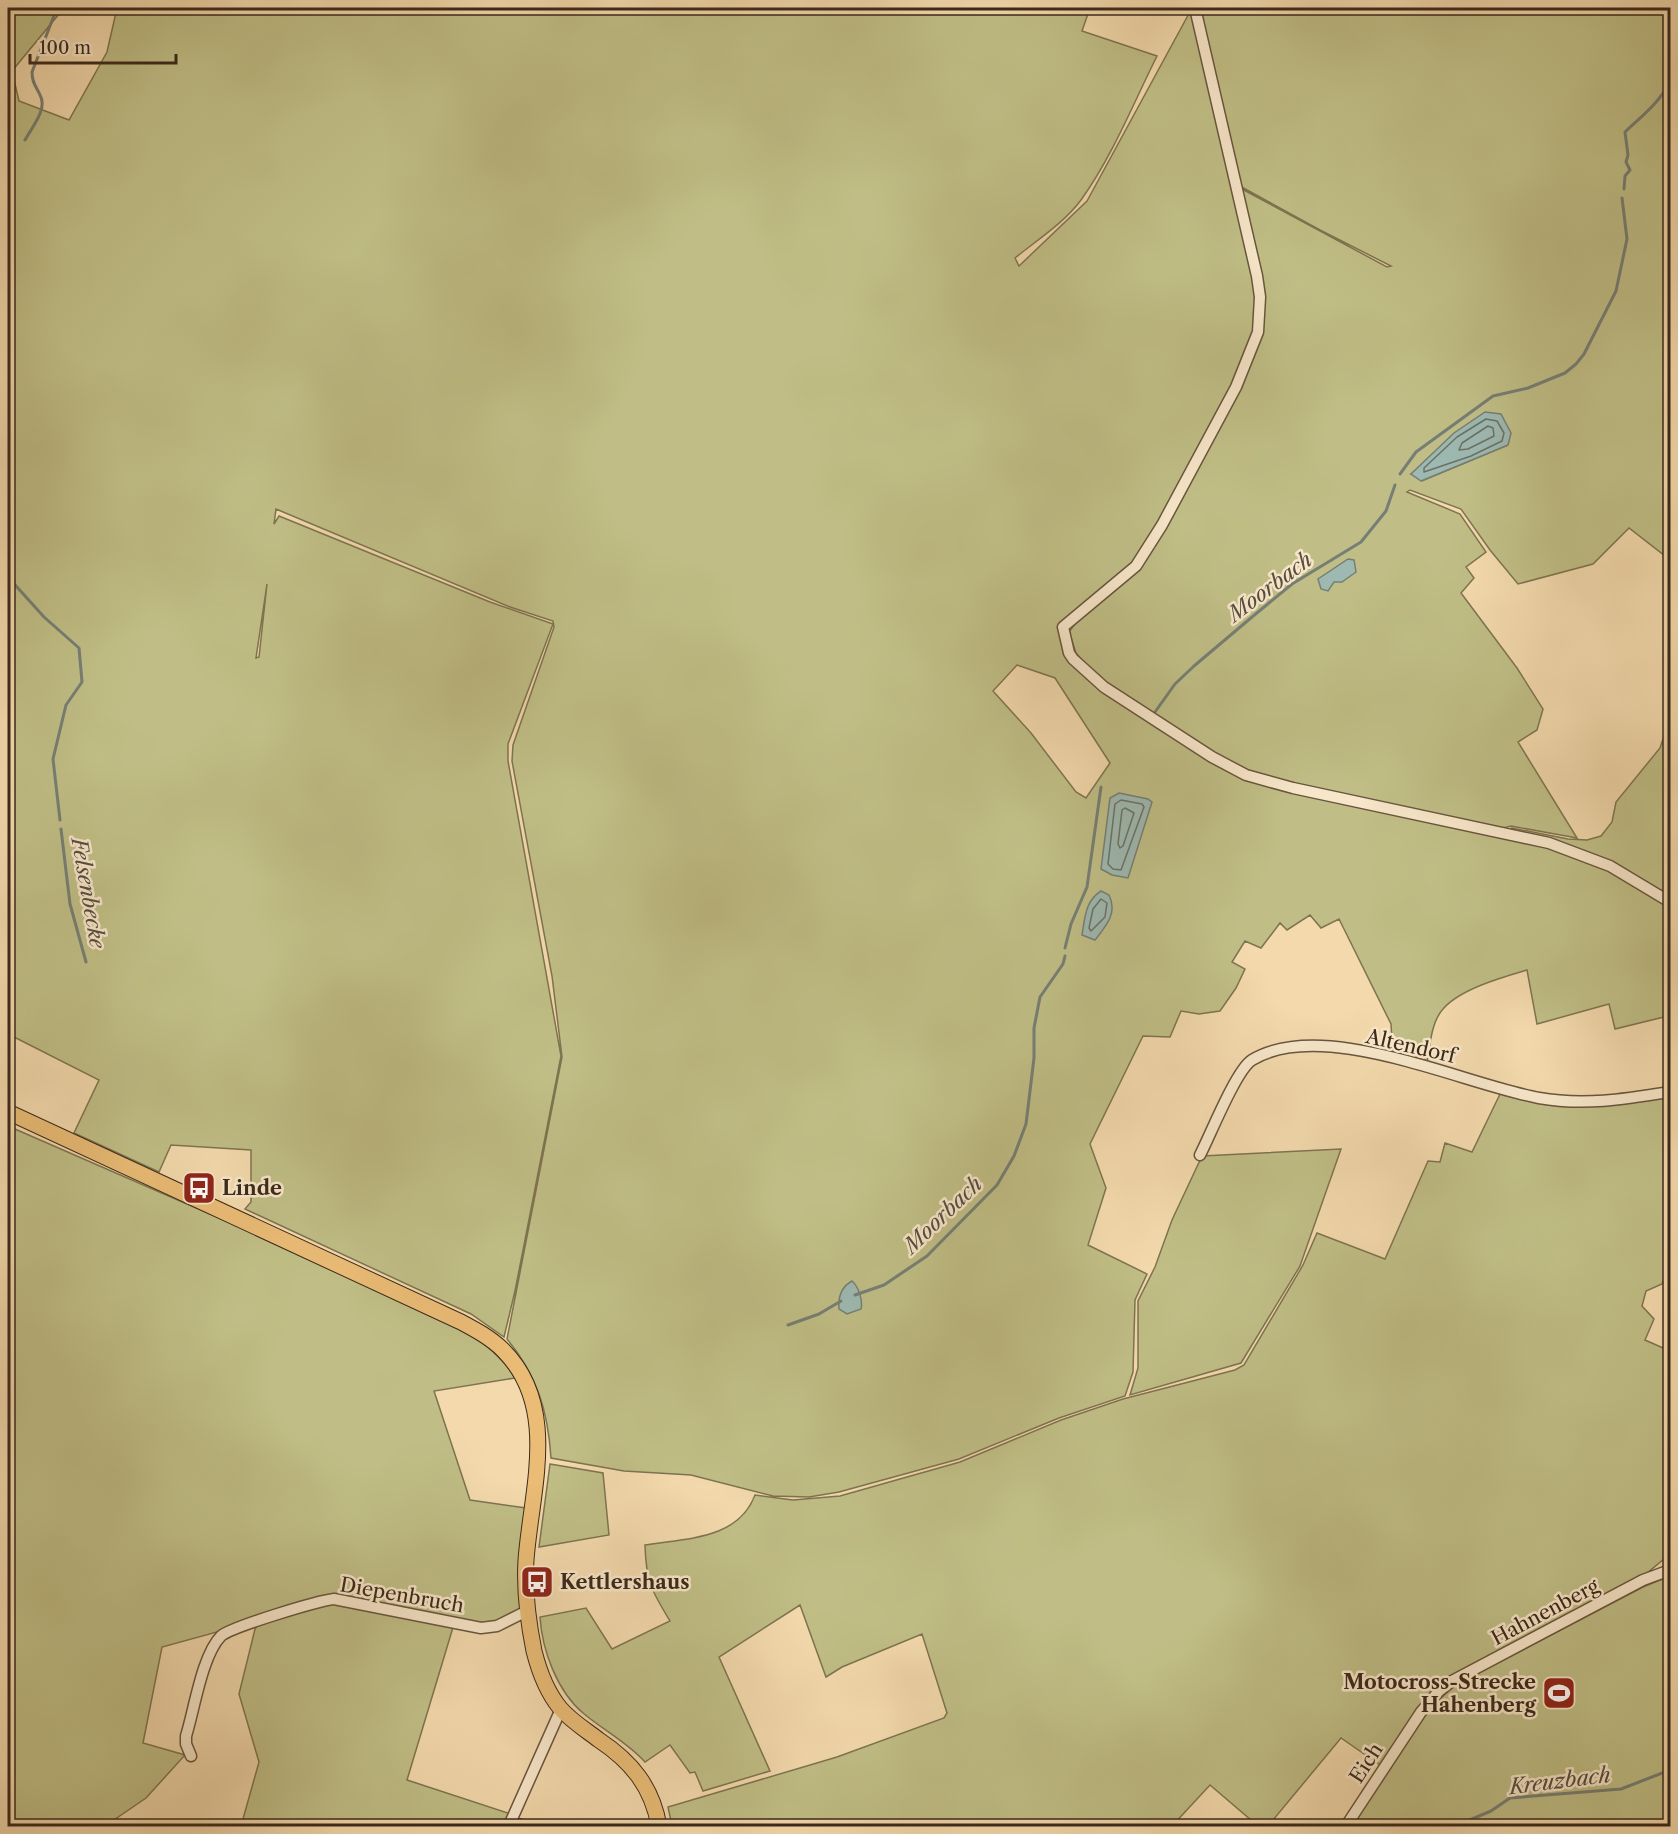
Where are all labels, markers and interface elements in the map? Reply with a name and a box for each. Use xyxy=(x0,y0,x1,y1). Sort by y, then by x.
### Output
scale bar xyxy=(30,27,176,65)
text: 100 m xyxy=(39,37,91,59)
water label: Moorbach xyxy=(1220,547,1317,628)
water label: Felsenbecke xyxy=(66,834,111,951)
street label: Altendorf xyxy=(1363,1024,1461,1069)
bus stop icon: Linde xyxy=(181,1170,217,1206)
water label: Moorbach xyxy=(896,1171,987,1260)
place label: Linde xyxy=(222,1176,282,1200)
bus stop icon: Kettlershaus xyxy=(519,1564,555,1600)
place label: Kettlershaus xyxy=(560,1570,689,1594)
street label: Diepenbruch xyxy=(338,1572,466,1618)
street label: Hahnenberg xyxy=(1487,1573,1603,1650)
place label: Motocross-Strecke Hahenberg xyxy=(1343,1670,1536,1717)
sports icon: Motocross-Strecke Hahenberg xyxy=(1541,1675,1577,1711)
street label: Eich xyxy=(1344,1738,1388,1788)
water label: Kreuzbach xyxy=(1506,1762,1612,1799)

